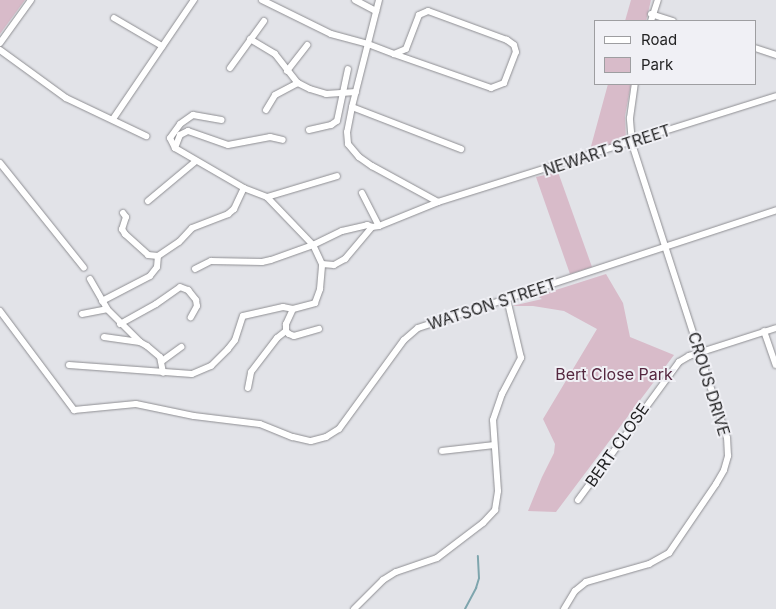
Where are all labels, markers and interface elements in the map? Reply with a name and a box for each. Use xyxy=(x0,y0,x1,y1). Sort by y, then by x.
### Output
legend xyxy=(594,20,756,85)
text: Road xyxy=(641,30,677,49)
text: Park xyxy=(641,55,673,74)
street label: NEWART STREET xyxy=(541,120,673,180)
street label: WATSON STREET xyxy=(425,274,559,334)
street label: CROUS DRIVE xyxy=(684,330,734,438)
park label: Bert Close Park xyxy=(555,364,673,384)
street label: BERT CLOSE xyxy=(581,400,653,490)

